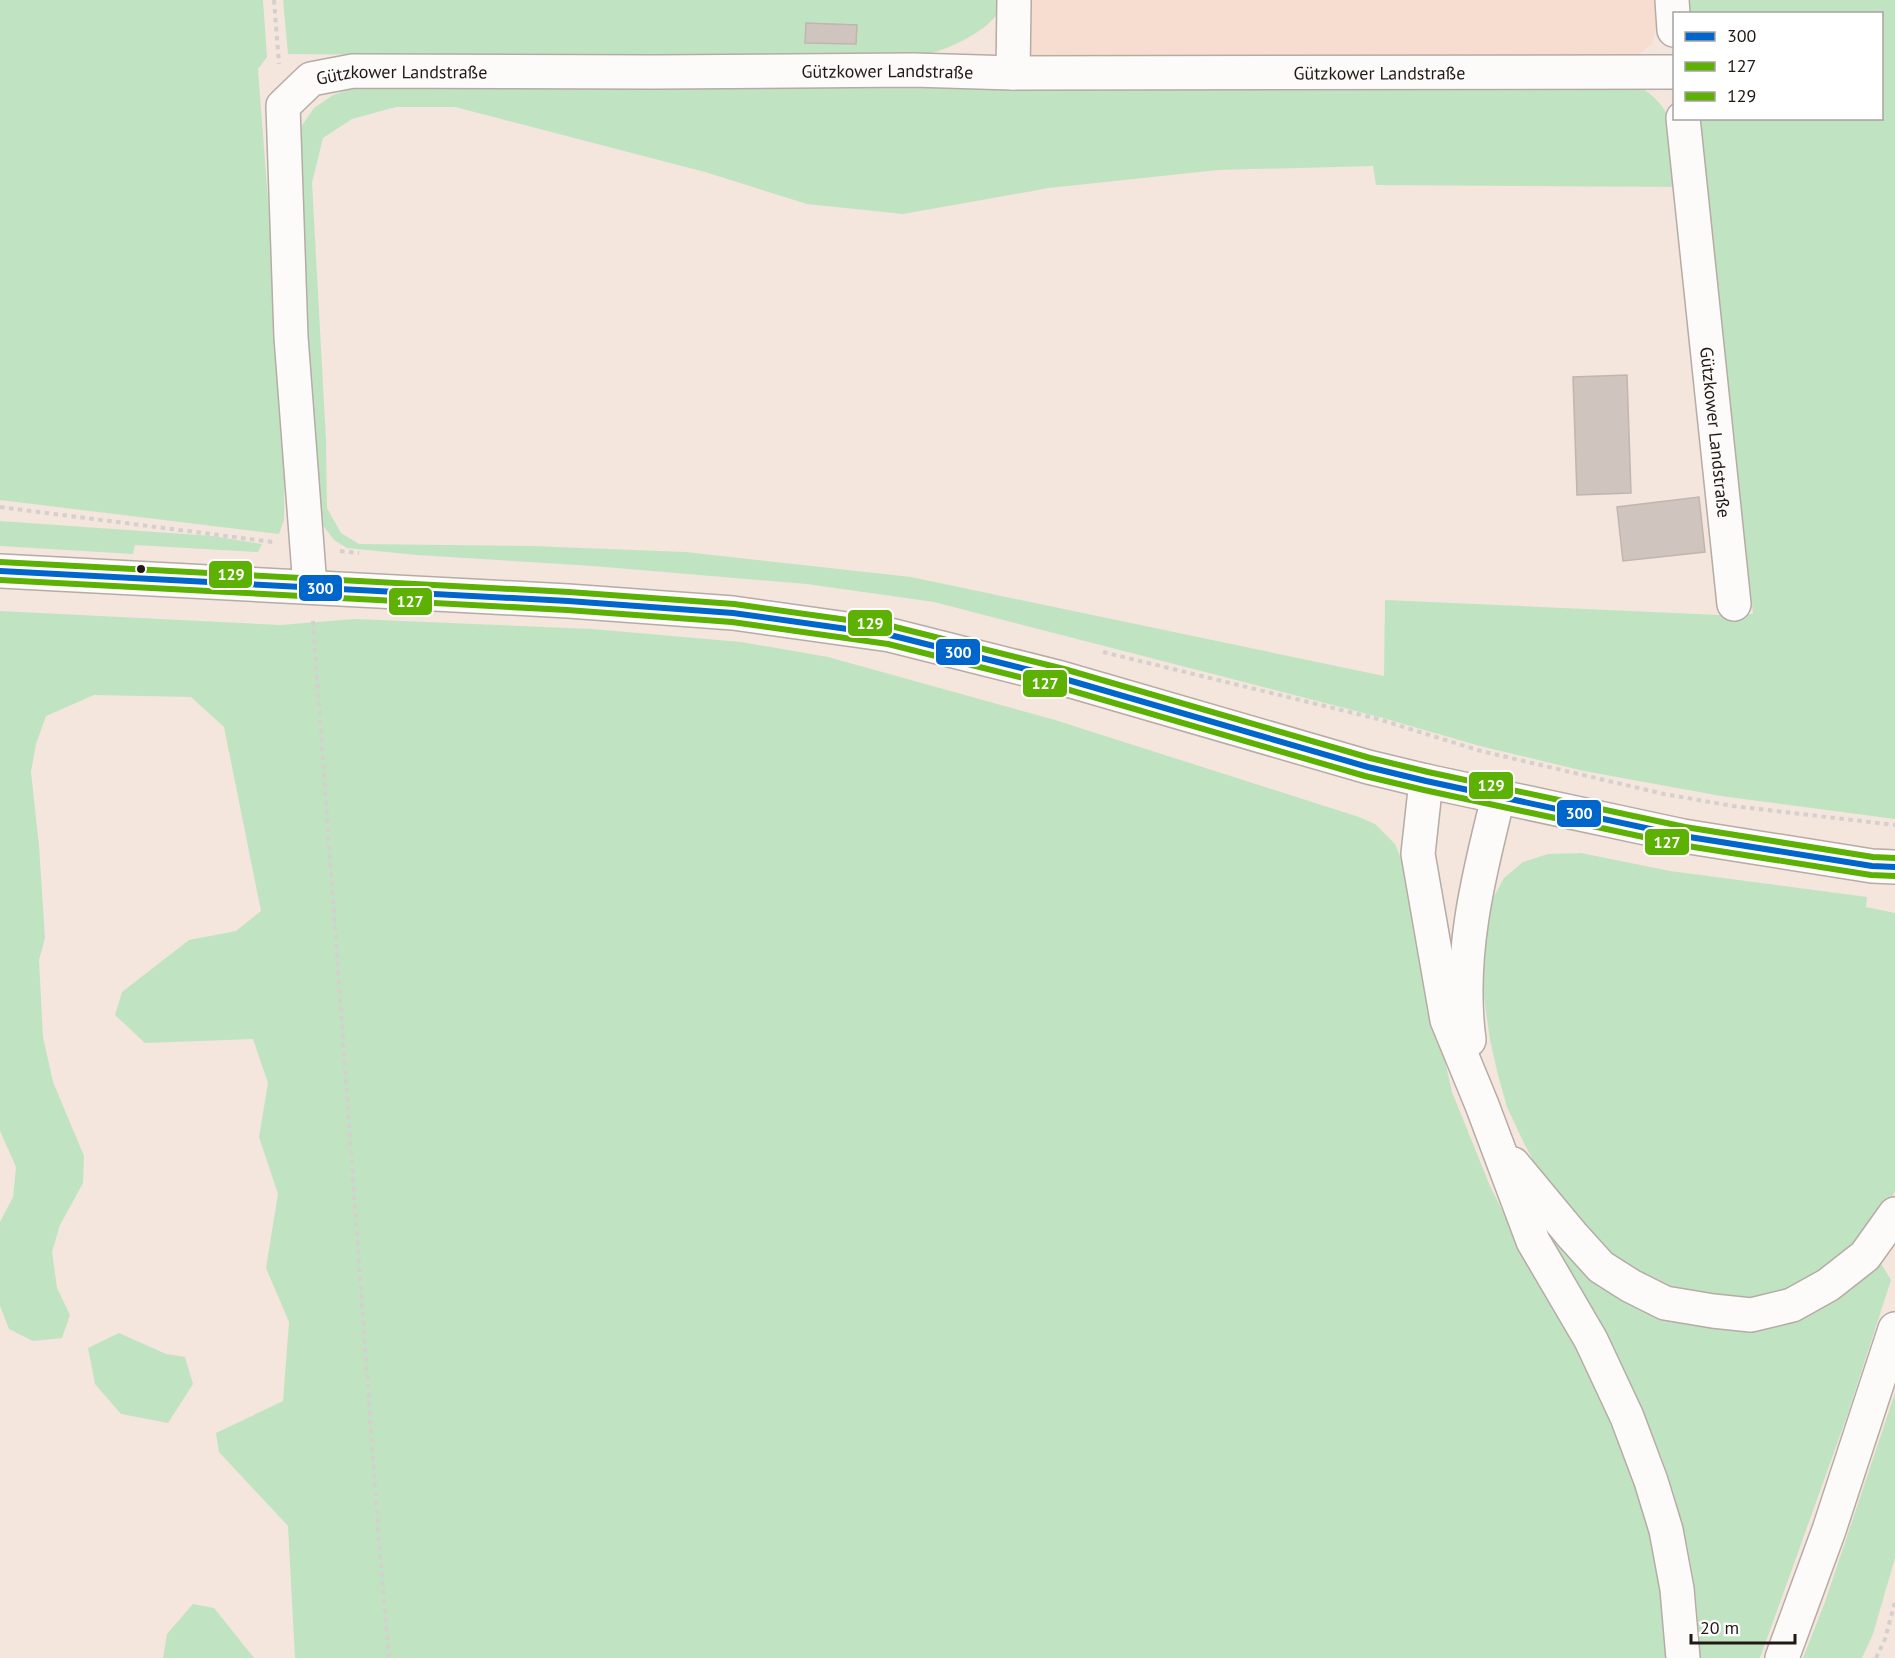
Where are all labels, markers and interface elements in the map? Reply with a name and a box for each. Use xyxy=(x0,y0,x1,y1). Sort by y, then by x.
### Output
legend xyxy=(1673,12,1883,120)
text: 300 xyxy=(1727,24,1757,47)
text: 127 xyxy=(1727,54,1756,77)
street label: Gützkower Landstraße xyxy=(801,58,974,83)
street label: Gützkower Landstraße xyxy=(314,59,487,89)
street label: Gützkower Landstraße xyxy=(1293,61,1465,84)
text: 129 xyxy=(1727,84,1756,107)
street label: Gützkower Landstraße xyxy=(1696,346,1736,519)
line badge: 129 xyxy=(208,560,253,589)
unlabelled marker xyxy=(135,563,147,575)
text: 129 xyxy=(217,564,245,584)
line badge: 300 xyxy=(298,574,343,602)
text: 300 xyxy=(306,578,334,598)
line badge: 127 xyxy=(388,587,433,616)
text: 127 xyxy=(396,591,424,611)
line badge: 129 xyxy=(847,609,893,637)
text: 129 xyxy=(856,613,884,633)
line badge: 300 xyxy=(935,638,981,666)
text: 300 xyxy=(944,642,972,662)
line badge: 127 xyxy=(1022,669,1068,698)
text: 127 xyxy=(1031,673,1059,693)
line badge: 129 xyxy=(1468,771,1514,800)
text: 129 xyxy=(1477,775,1505,795)
line badge: 300 xyxy=(1556,799,1602,828)
text: 300 xyxy=(1565,803,1593,823)
line badge: 127 xyxy=(1644,828,1690,856)
text: 127 xyxy=(1653,832,1681,852)
scale bar xyxy=(1691,1607,1794,1645)
text: 20 m xyxy=(1700,1616,1739,1639)

